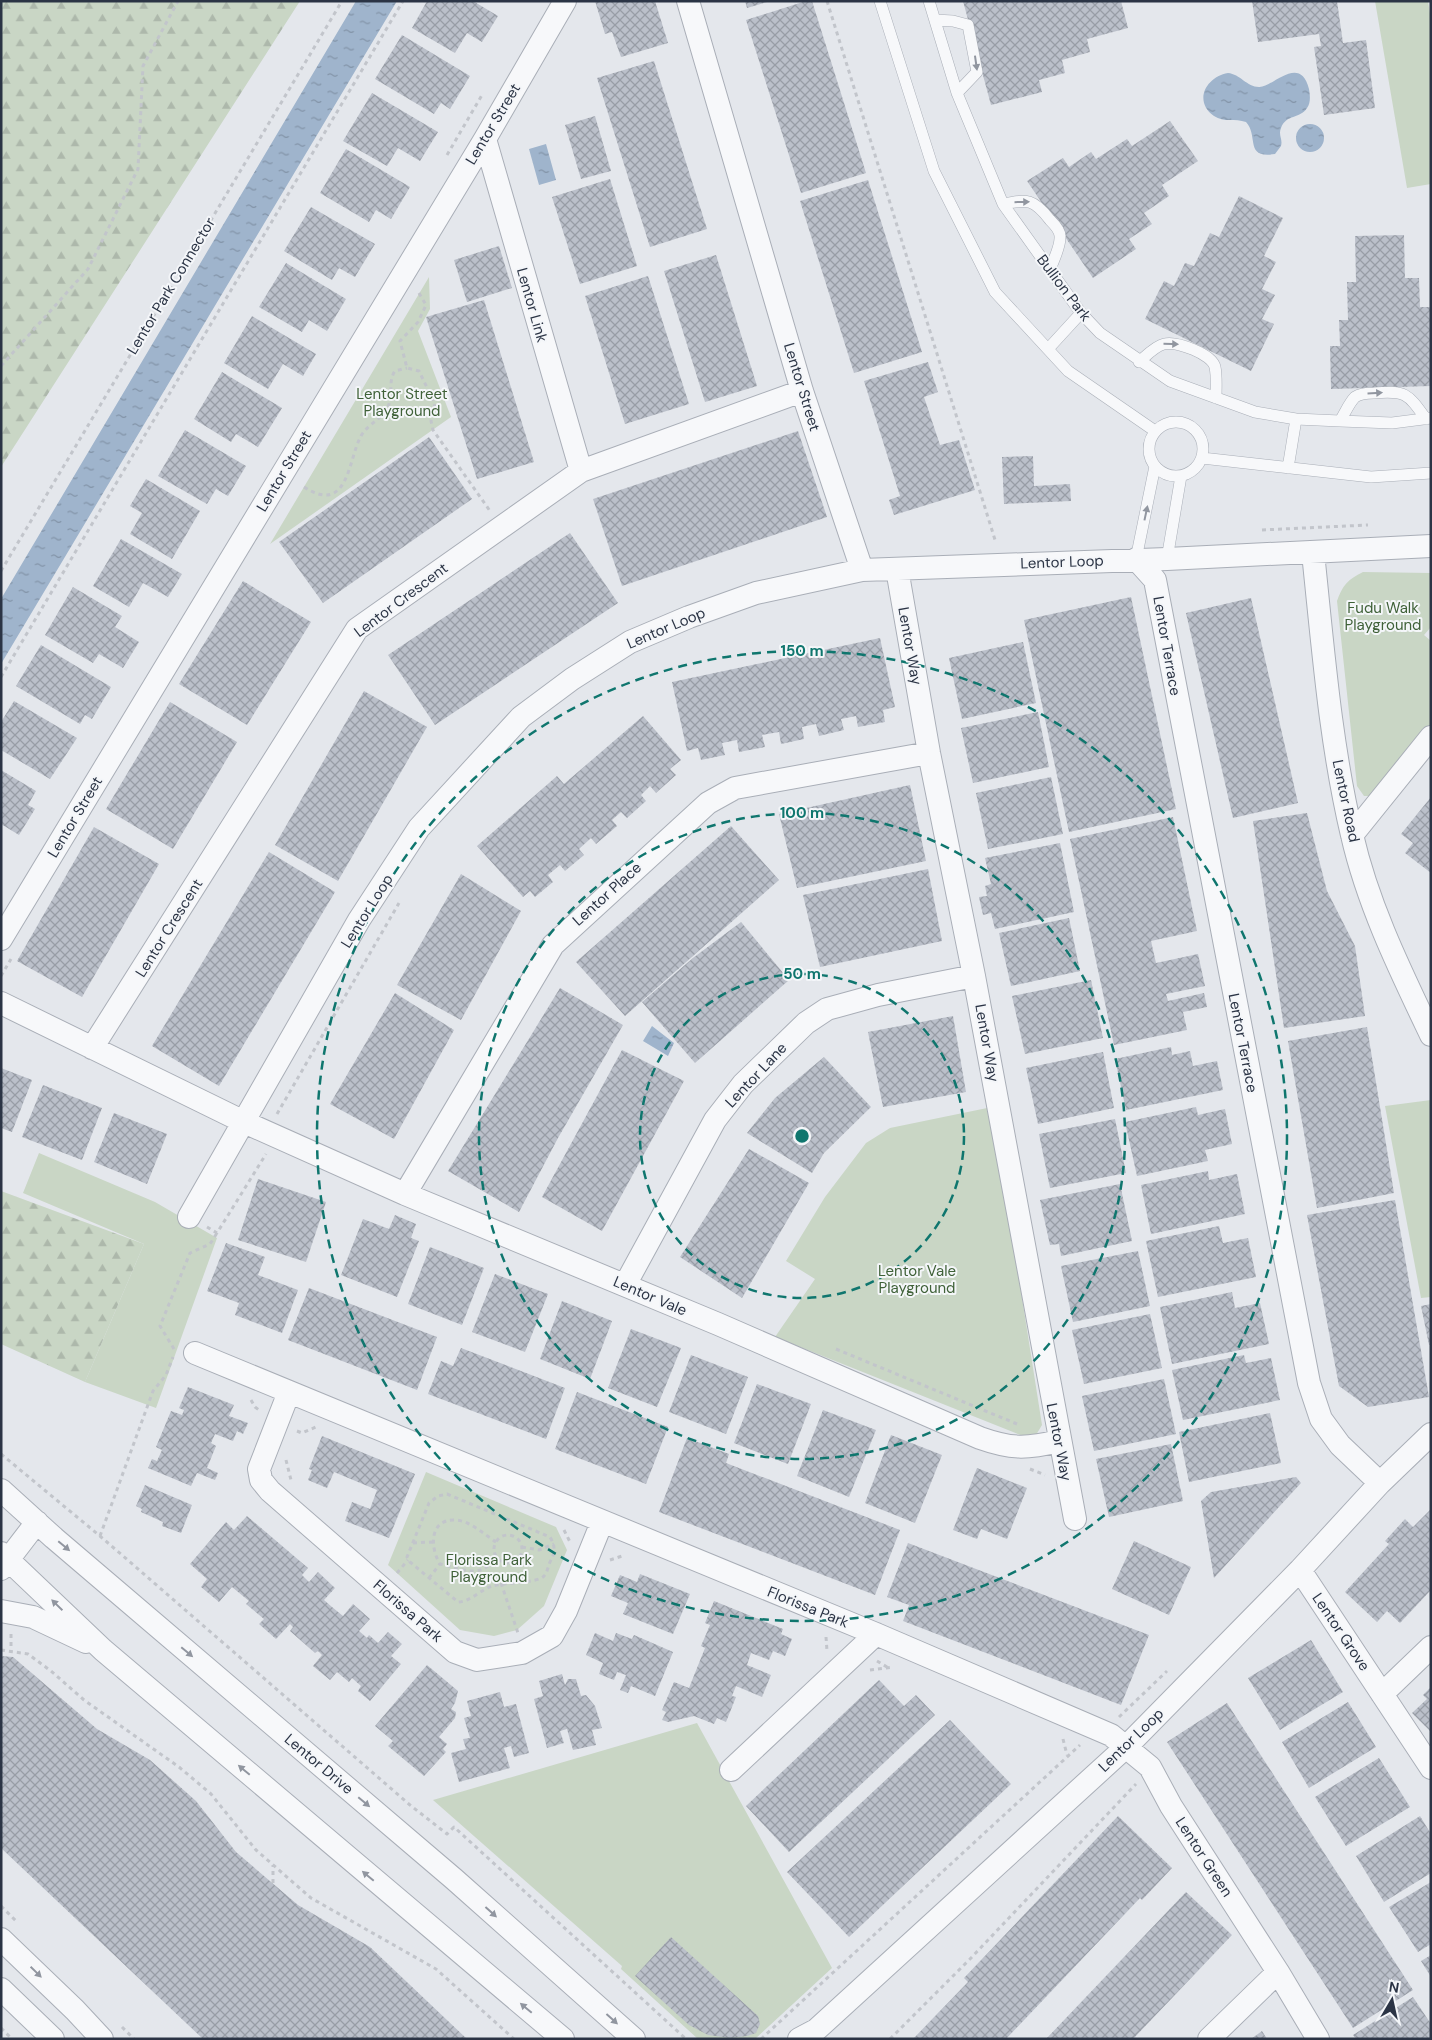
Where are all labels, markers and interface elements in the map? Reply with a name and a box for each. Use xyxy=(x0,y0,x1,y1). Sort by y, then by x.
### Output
one-way arrow xyxy=(972,55,980,71)
street label: Lentor Street xyxy=(461,80,525,168)
one-way arrow xyxy=(1015,198,1031,206)
street label: Lentor Park Connector xyxy=(122,213,220,358)
street label: Bullion Park xyxy=(1032,250,1096,326)
street label: Lentor Link xyxy=(512,265,552,345)
street label: Lentor Street xyxy=(779,340,825,434)
one-way arrow xyxy=(1164,341,1180,349)
park label: Lentor Street Playground xyxy=(356,384,448,421)
one-way arrow xyxy=(1367,388,1383,396)
street label: Lentor Street xyxy=(252,427,316,515)
one-way arrow xyxy=(1142,504,1150,520)
street label: Lentor Loop xyxy=(1020,551,1104,573)
street label: Lentor Crescent xyxy=(350,558,452,642)
street label: Lentor Terrace xyxy=(1148,595,1186,697)
park label: Fudu Walk Playground xyxy=(1345,598,1422,635)
street label: Lentor Loop xyxy=(624,602,708,654)
street label: Lentor Way xyxy=(893,605,927,687)
text: 150 m xyxy=(781,641,824,661)
street label: Lentor Road xyxy=(1328,758,1364,844)
street label: Lentor Street xyxy=(43,773,107,861)
text: 100 m xyxy=(780,803,824,823)
street label: Lentor Place xyxy=(568,858,646,930)
street label: Lentor Loop xyxy=(336,870,398,952)
street label: Lentor Crescent xyxy=(131,875,207,981)
text: 50 m xyxy=(783,964,821,984)
street label: Lentor Terrace xyxy=(1224,992,1262,1094)
street label: Lentor Way xyxy=(970,1002,1004,1084)
street label: Lentor Lane xyxy=(721,1038,791,1112)
centre of rings xyxy=(793,1127,811,1145)
park label: Lentor Vale Playground xyxy=(878,1261,956,1298)
street label: Lentor Vale xyxy=(610,1272,690,1320)
street label: Lentor Way xyxy=(1042,1401,1076,1483)
one-way arrow xyxy=(57,1541,70,1552)
park label: Florissa Park Playground xyxy=(446,1550,533,1587)
street label: Florissa Park xyxy=(369,1575,447,1647)
street label: Florissa Park xyxy=(764,1582,852,1633)
street label: Lentor Grove xyxy=(1308,1589,1374,1675)
one-way arrow xyxy=(51,1599,63,1611)
one-way arrow xyxy=(181,1646,194,1657)
street label: Lentor Loop xyxy=(1094,1704,1168,1776)
street label: Lentor Drive xyxy=(280,1729,358,1799)
one-way arrow xyxy=(238,1765,251,1776)
one-way arrow xyxy=(358,1797,371,1808)
street label: Lentor Green xyxy=(1171,1813,1237,1901)
one-way arrow xyxy=(362,1870,375,1881)
one-way arrow xyxy=(484,1906,497,1917)
one-way arrow xyxy=(30,1966,42,1978)
north arrow xyxy=(1367,1975,1417,2025)
text: N xyxy=(1388,1977,1400,1997)
one-way arrow xyxy=(519,2002,532,2013)
one-way arrow xyxy=(606,2014,619,2025)

